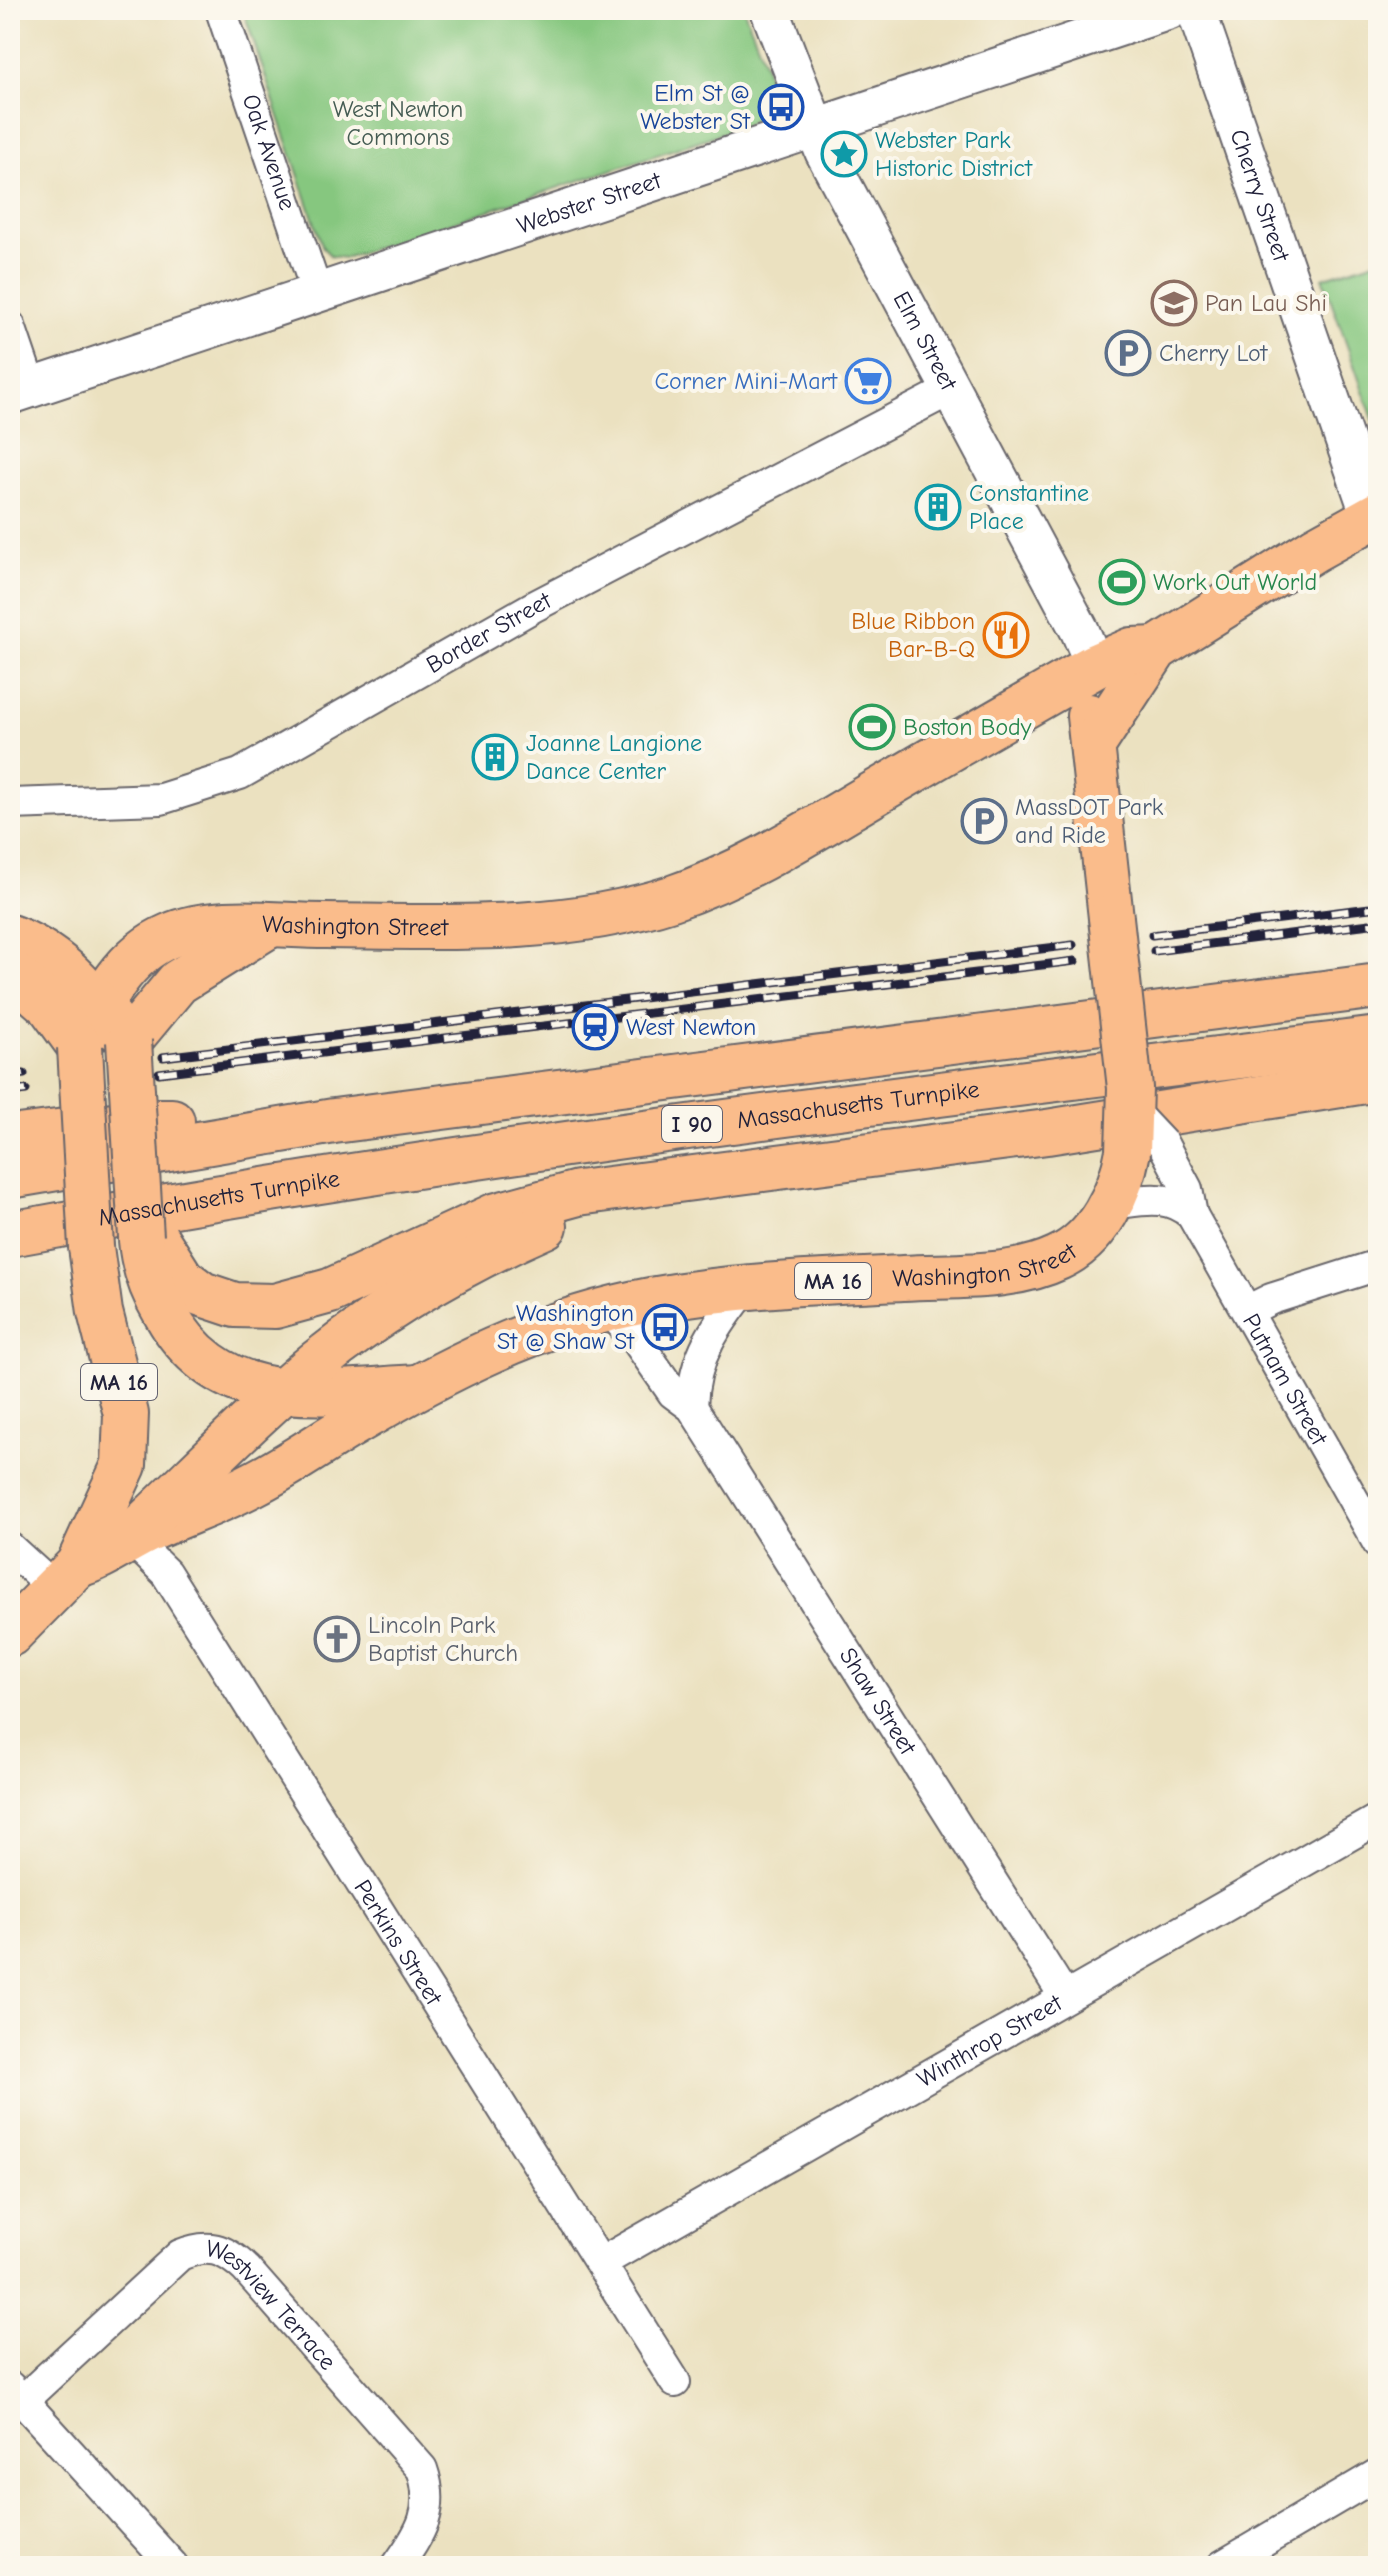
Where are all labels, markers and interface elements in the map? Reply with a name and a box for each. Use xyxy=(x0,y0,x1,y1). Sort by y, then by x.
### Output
place label: Elm St @ Webster St xyxy=(640,79,751,135)
bus stop icon: Elm St @ Webster St xyxy=(757,83,805,131)
street label: Oak Avenue xyxy=(237,90,302,214)
park label: West Newton Commons xyxy=(333,95,463,151)
place label: Webster Park Historic District xyxy=(875,126,1033,182)
street label: Cherry Street xyxy=(1224,126,1296,266)
place icon: Webster Park Historic District xyxy=(820,130,868,178)
street label: Webster Street xyxy=(513,166,666,240)
school or university icon: Pan Lau Shi xyxy=(1150,279,1198,327)
street label: Elm Street xyxy=(887,287,963,396)
place label: Pan Lau Shi xyxy=(1205,289,1327,317)
parking icon: Cherry Lot xyxy=(1104,329,1152,377)
place label: Cherry Lot xyxy=(1159,339,1268,367)
supermarket icon: Corner Mini-Mart xyxy=(844,357,892,405)
place label: Corner Mini-Mart xyxy=(654,367,838,395)
place label: Constantine Place xyxy=(969,479,1089,535)
building icon: Constantine Place xyxy=(914,483,962,531)
sports icon: Work Out World xyxy=(1098,558,1146,606)
place label: Work Out World xyxy=(1153,568,1317,596)
street label: Border Street xyxy=(421,586,557,679)
place label: Blue Ribbon Bar-B-Q xyxy=(851,607,975,663)
restaurant icon: Blue Ribbon Bar-B-Q xyxy=(982,611,1030,659)
sports icon: Boston Body xyxy=(848,703,896,751)
place label: Boston Body xyxy=(903,713,1032,741)
place label: Joanne Langione Dance Center xyxy=(526,729,702,785)
building icon: Joanne Langione Dance Center xyxy=(471,733,519,781)
place label: MassDOT Park and Ride xyxy=(1015,793,1164,849)
parking icon: MassDOT Park and Ride xyxy=(960,797,1008,845)
street label: Washington Street xyxy=(262,910,449,941)
station icon: West Newton xyxy=(571,1003,619,1051)
place label: West Newton xyxy=(626,1013,756,1041)
street label: Massachusetts Turnpike xyxy=(735,1075,981,1134)
road number: I 90 xyxy=(662,1106,722,1142)
street label: Massachusetts Turnpike xyxy=(96,1164,342,1232)
street label: Washington Street xyxy=(892,1237,1083,1292)
road number: MA 16 xyxy=(795,1263,871,1299)
place label: Washington St @ Shaw St xyxy=(497,1299,635,1355)
bus stop icon: Washington St @ Shaw St xyxy=(641,1303,689,1351)
street label: Putnam Street xyxy=(1237,1309,1334,1451)
road number: MA 16 xyxy=(81,1364,157,1400)
place label: Lincoln Park Baptist Church xyxy=(368,1611,518,1667)
church icon: Lincoln Park Baptist Church xyxy=(313,1615,361,1663)
street label: Shaw Street xyxy=(834,1642,923,1761)
street label: Perkins Street xyxy=(349,1874,449,2011)
street label: Winthrop Street xyxy=(912,1988,1068,2093)
street label: Westview Terrace xyxy=(203,2234,342,2375)

